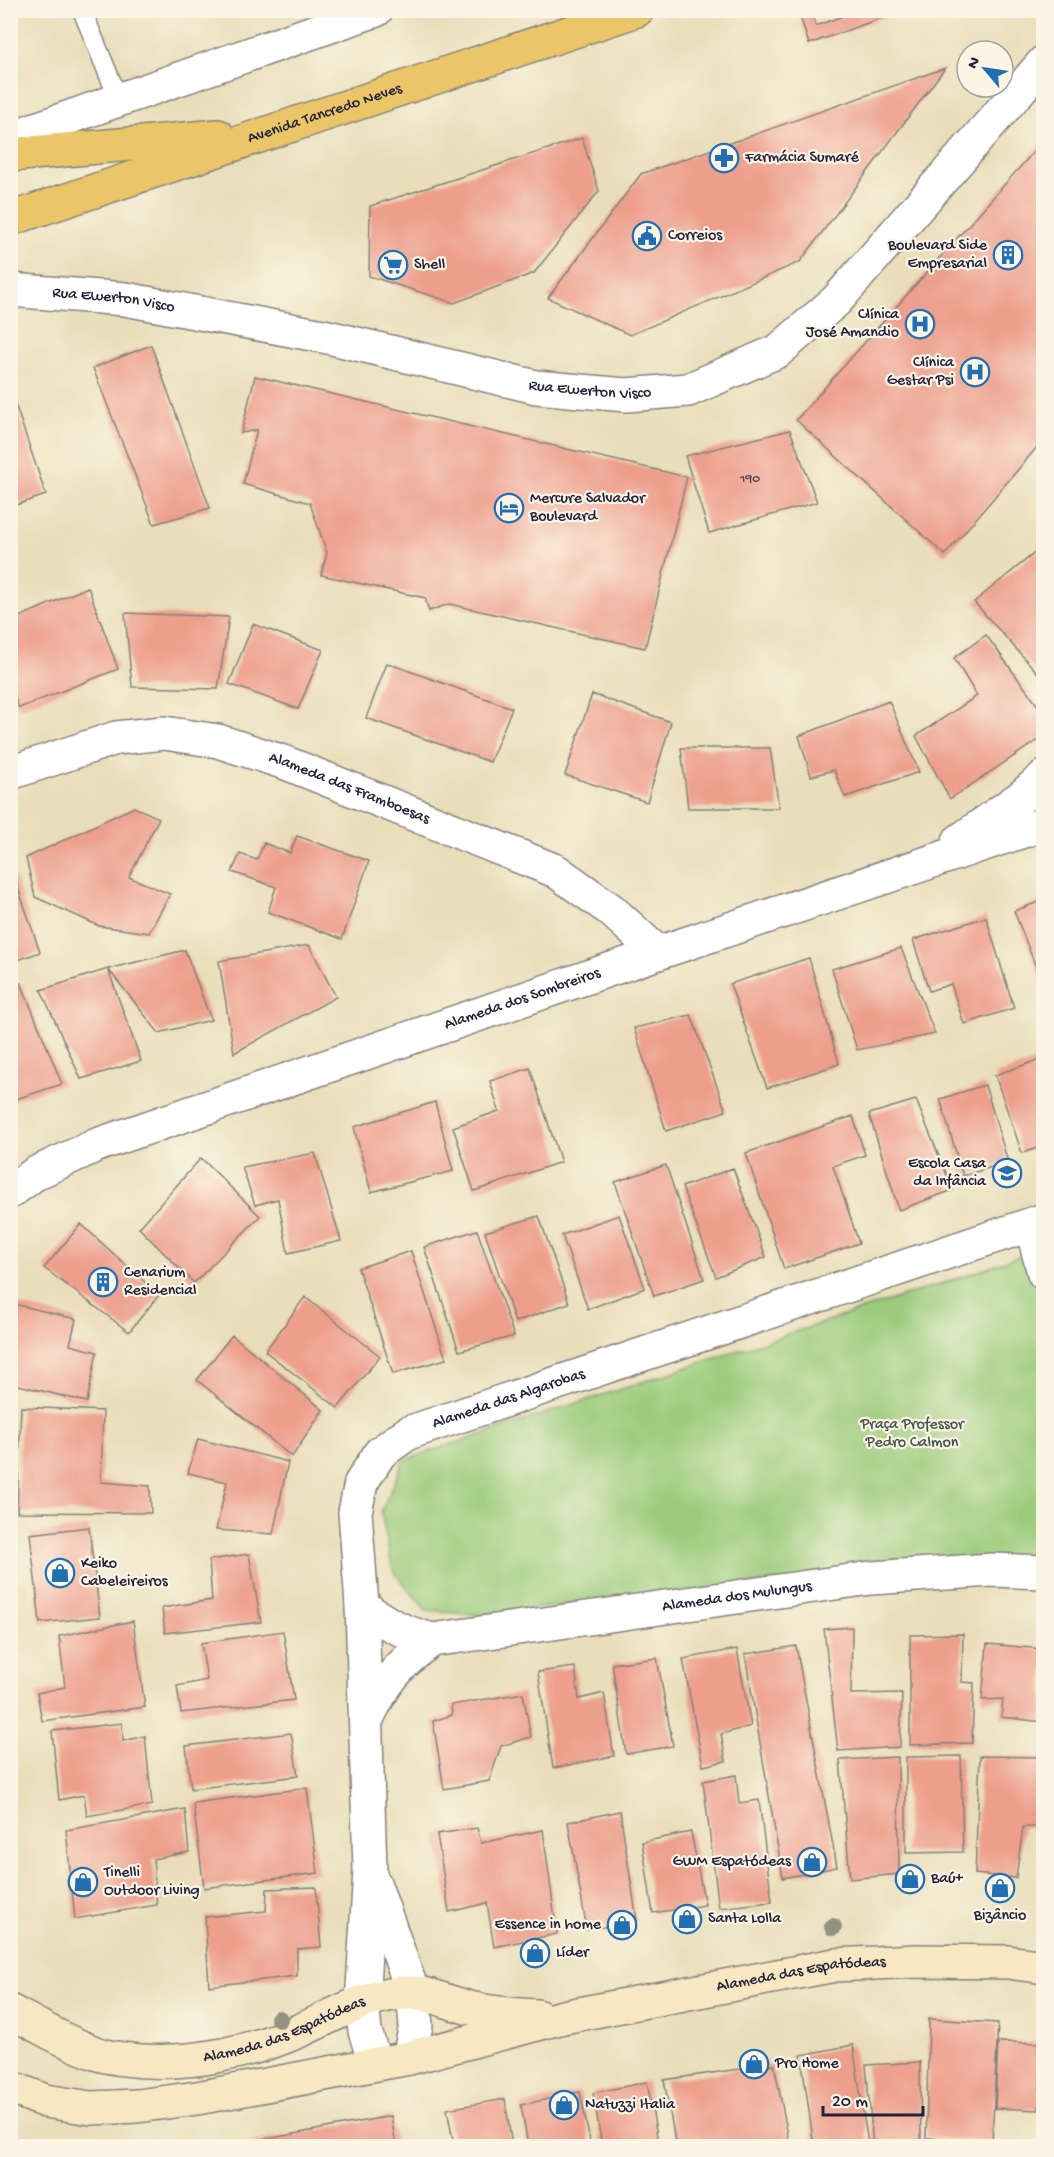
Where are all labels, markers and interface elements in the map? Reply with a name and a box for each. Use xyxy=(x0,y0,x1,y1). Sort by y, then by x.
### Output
north arrow xyxy=(955,39,1015,99)
text: N xyxy=(964,54,986,73)
street label: Avenida Tancredo Neves xyxy=(245,79,406,149)
pharmacy icon: Farmácia Sumaré xyxy=(708,142,740,174)
place label: Farmácia Sumaré xyxy=(744,149,859,168)
public building icon: Correios xyxy=(631,220,663,252)
place label: Correios xyxy=(668,227,723,246)
place label: Boulevard Side Empresarial xyxy=(887,237,988,274)
building icon: Boulevard Side Empresarial xyxy=(992,239,1024,271)
supermarket icon: Shell xyxy=(377,249,409,281)
place label: Shell xyxy=(414,256,445,275)
street label: Rua Ewerton Visco xyxy=(52,284,176,318)
place label: Clínica José Amandio xyxy=(806,306,900,343)
hospital icon: Clínica José Amandio xyxy=(904,308,936,340)
place label: Clínica Gestar Psi xyxy=(887,354,955,391)
hospital icon: Clínica Gestar Psi xyxy=(959,356,991,388)
street label: Rua Ewerton Visco xyxy=(527,376,652,405)
house number: 190 xyxy=(739,471,760,488)
place label: Mercure Salvador Boulevard xyxy=(529,490,646,527)
hotel icon: Mercure Salvador Boulevard xyxy=(493,492,525,524)
street label: Alameda das Framboesas xyxy=(266,749,433,829)
street label: Alameda dos Sombreiros xyxy=(442,964,604,1035)
place label: Escola Casa da Infância xyxy=(908,1155,987,1192)
school or university icon: Escola Casa da Infância xyxy=(991,1157,1023,1189)
place label: Cenarium Residencial xyxy=(124,1264,197,1301)
building icon: Cenarium Residencial xyxy=(87,1266,119,1298)
street label: Alameda das Algarobas xyxy=(430,1365,588,1434)
park label: Praça Professor Pedro Calmon xyxy=(859,1416,965,1453)
place label: Keiko Cabeleireiros xyxy=(81,1555,169,1592)
shop icon: Keiko Cabeleireiros xyxy=(44,1557,76,1589)
street label: Alameda dos Mulungus xyxy=(661,1577,814,1617)
shop icon: GWM Espatódeas xyxy=(796,1846,828,1878)
place label: GWM Espatódeas xyxy=(673,1853,792,1872)
shop icon: Baú+ xyxy=(894,1863,926,1895)
place label: Tinelli Outdoor Living xyxy=(103,1864,200,1901)
shop icon: Tinelli Outdoor Living xyxy=(67,1866,99,1898)
place label: Baú+ xyxy=(930,1870,964,1889)
shop icon: Bizâncio xyxy=(984,1872,1016,1904)
shop icon: Santa Lolla xyxy=(671,1903,703,1935)
place label: Bizâncio xyxy=(973,1907,1026,1926)
shop icon: Essence in home xyxy=(606,1909,638,1941)
place label: Santa Lolla xyxy=(708,1910,782,1929)
place label: Essence in home xyxy=(495,1916,602,1935)
shop icon: Líder xyxy=(519,1937,551,1969)
place label: Líder xyxy=(556,1944,590,1963)
street label: Alameda das Espatódeas xyxy=(715,1953,887,1997)
street label: Alameda das Espatódeas xyxy=(202,1992,369,2068)
shop icon: Pro Home xyxy=(738,2048,770,2080)
place label: Pro Home xyxy=(774,2055,839,2074)
scale bar xyxy=(823,2079,924,2117)
shop icon: Natuzzi Italia xyxy=(548,2089,580,2121)
text: 20 m xyxy=(832,2092,868,2113)
place label: Natuzzi Italia xyxy=(585,2096,676,2115)

